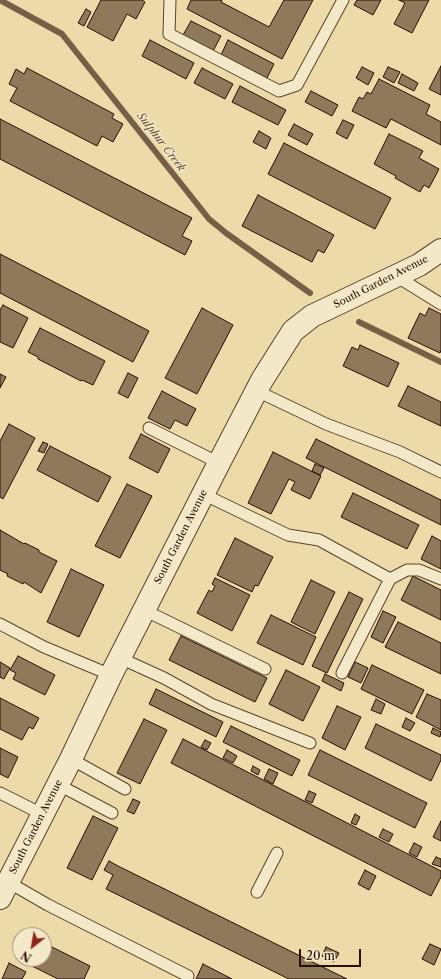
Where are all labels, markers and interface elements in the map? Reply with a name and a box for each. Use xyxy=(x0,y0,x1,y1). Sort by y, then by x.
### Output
water label: Sulphur Creek xyxy=(134,110,188,174)
street label: South Garden Avenue xyxy=(332,253,430,311)
street label: South Garden Avenue xyxy=(152,488,210,586)
street label: South Garden Avenue xyxy=(7,778,65,876)
north arrow xyxy=(12,927,52,967)
scale bar xyxy=(301,941,363,967)
text: N xyxy=(19,948,34,965)
text: 20 m xyxy=(306,948,335,963)

